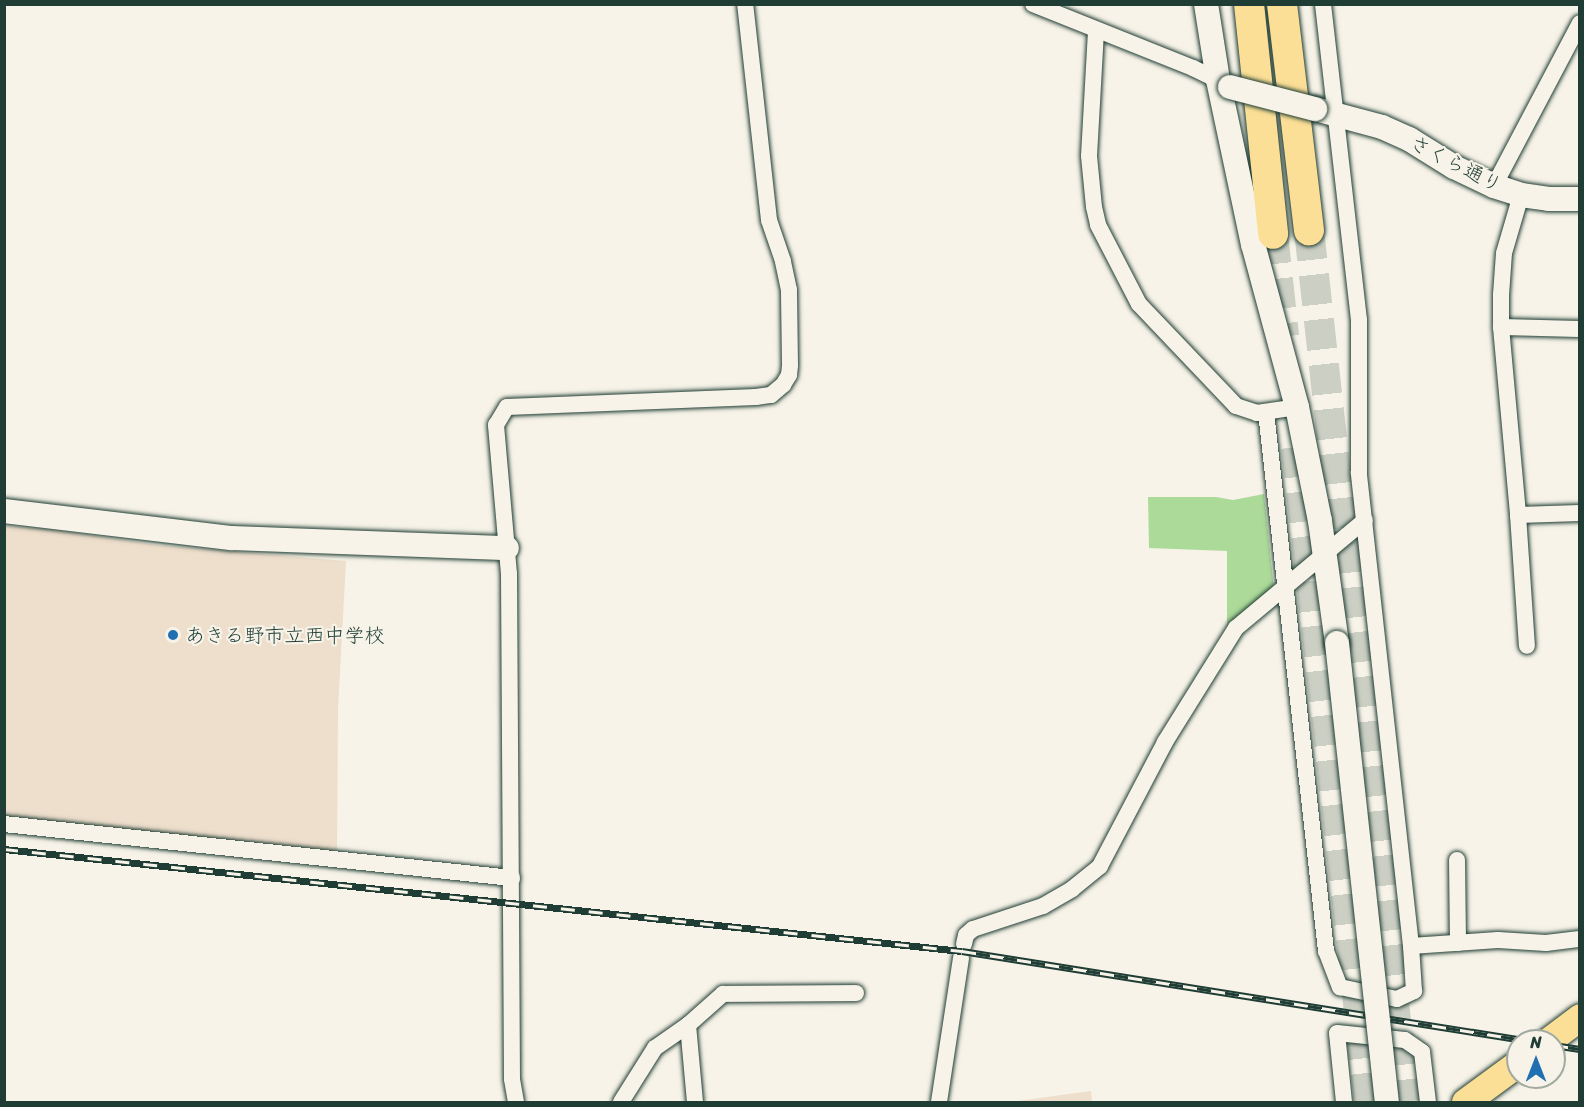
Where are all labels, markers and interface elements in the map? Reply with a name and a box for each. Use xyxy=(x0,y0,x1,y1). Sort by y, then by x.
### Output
street label: さくら通り xyxy=(1406,131,1506,197)
place label: あきる野市立西中学校 xyxy=(185,623,385,647)
marker: あきる野市立西中学校 xyxy=(166,628,180,642)
text: N xyxy=(1530,1028,1542,1057)
north arrow xyxy=(1506,1029,1566,1089)

